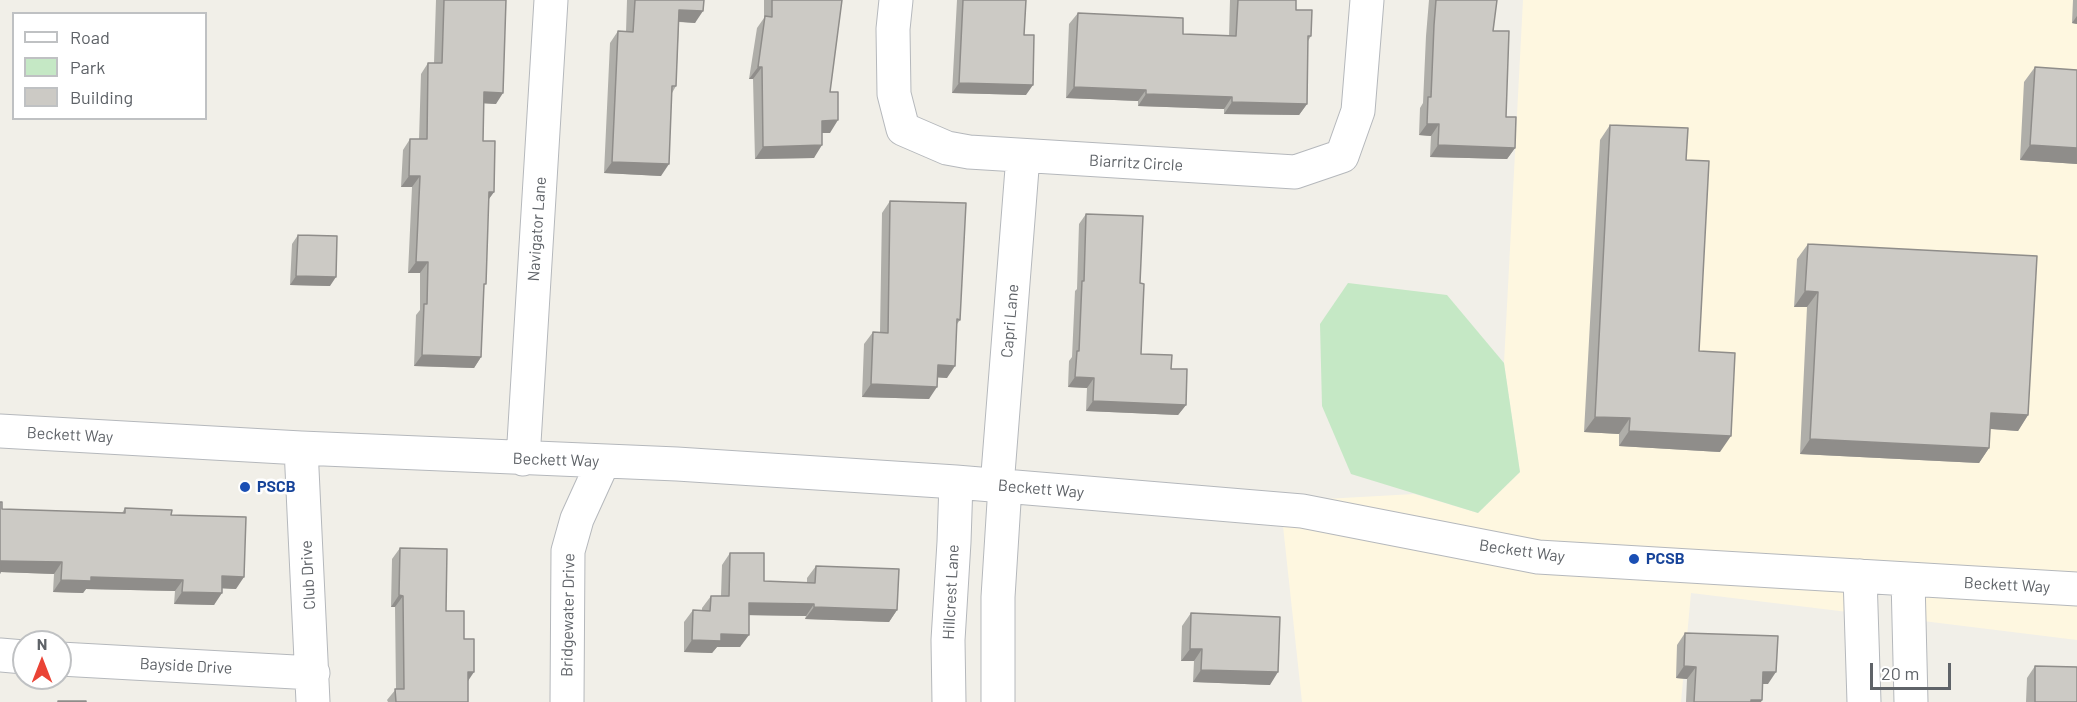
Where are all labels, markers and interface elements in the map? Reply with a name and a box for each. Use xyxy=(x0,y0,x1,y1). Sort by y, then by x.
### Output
legend xyxy=(12,12,207,120)
text: Road xyxy=(70,26,110,48)
text: Park xyxy=(70,56,105,78)
text: Building xyxy=(70,86,133,108)
street label: Biarritz Circle xyxy=(1088,151,1184,175)
street label: Navigator Lane xyxy=(524,176,550,282)
street label: Capri Lane xyxy=(997,283,1023,359)
street label: Beckett Way xyxy=(26,423,114,447)
street label: Beckett Way xyxy=(512,449,600,471)
street label: Beckett Way xyxy=(997,476,1085,502)
place label: PSCB xyxy=(257,477,296,497)
marker: PSCB xyxy=(238,480,252,494)
street label: Beckett Way xyxy=(1478,535,1566,567)
street label: Club Drive xyxy=(297,540,319,610)
street label: Hillcrest Lane xyxy=(939,544,963,640)
place label: PCSB xyxy=(1646,549,1685,569)
marker: PCSB xyxy=(1627,552,1641,566)
street label: Bridgewater Drive xyxy=(557,553,579,677)
street label: Beckett Way xyxy=(1963,573,2051,597)
north arrow xyxy=(12,630,72,690)
text: N xyxy=(37,634,47,653)
scale bar xyxy=(1873,651,1954,689)
street label: Bayside Drive xyxy=(139,654,233,678)
text: 20 m xyxy=(1881,662,1919,684)

